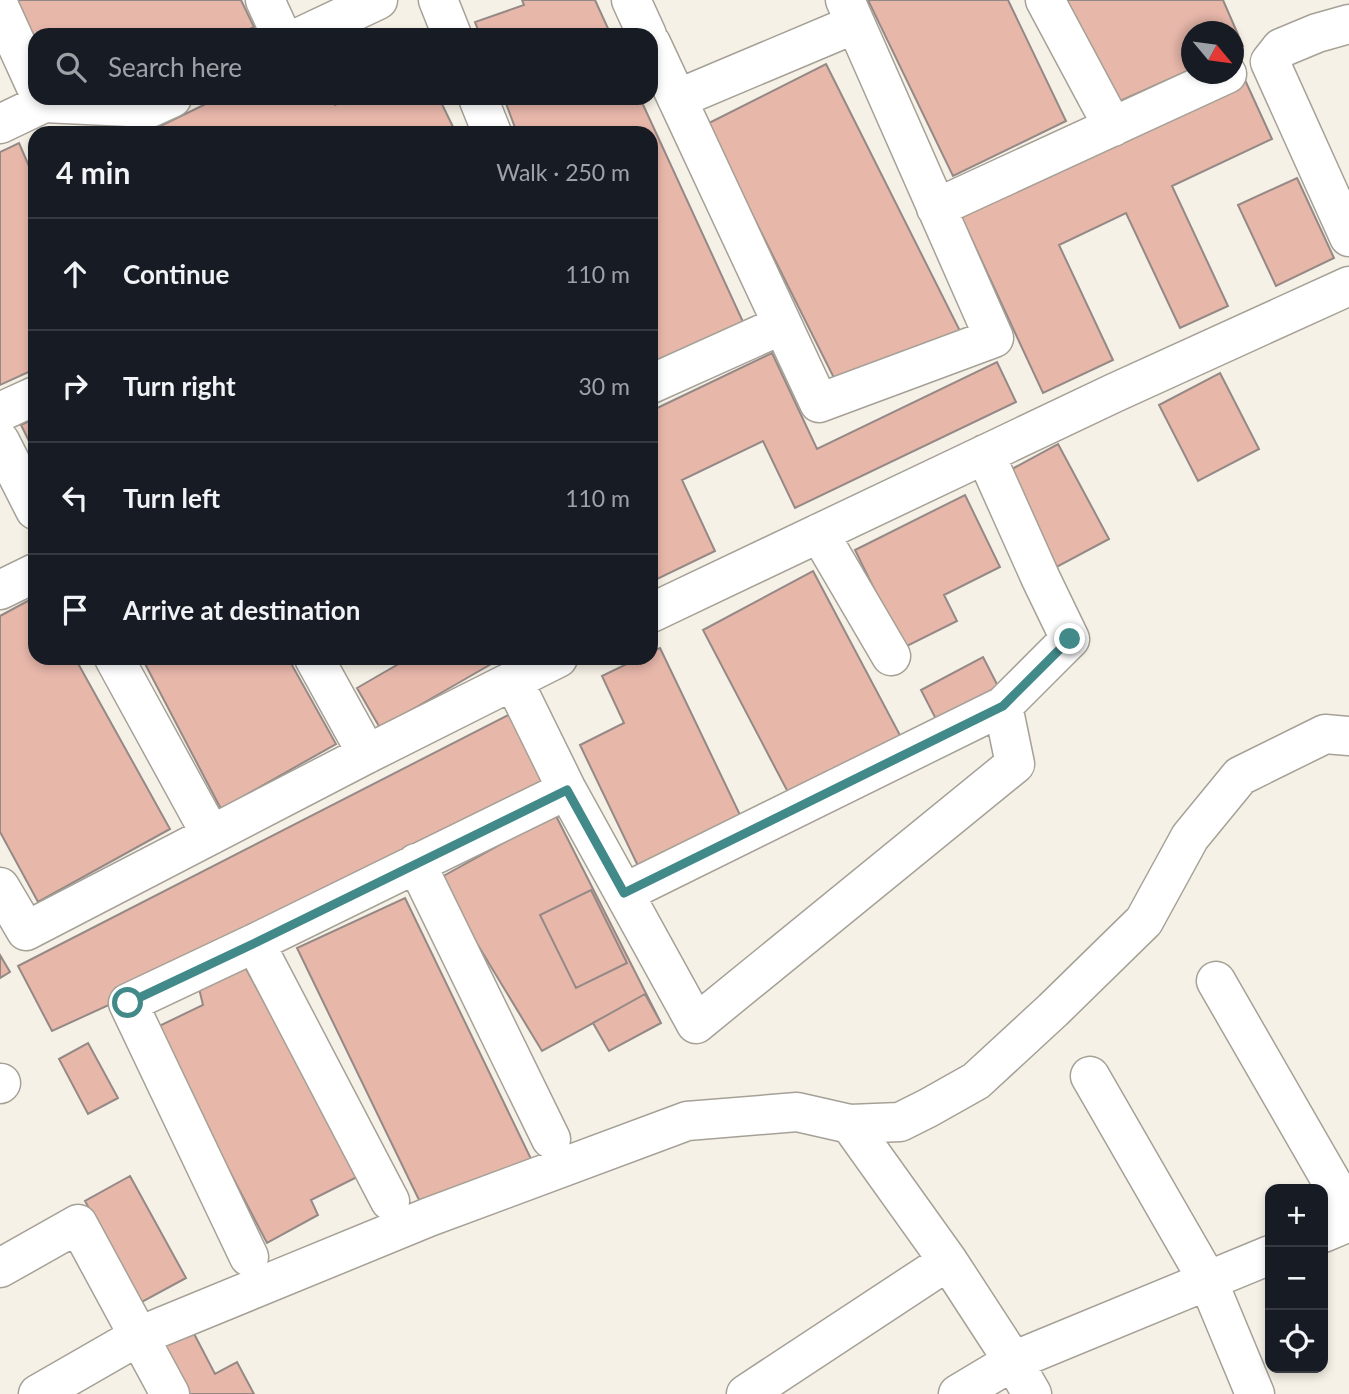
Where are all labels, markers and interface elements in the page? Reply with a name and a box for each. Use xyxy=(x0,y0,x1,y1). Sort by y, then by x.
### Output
north arrow xyxy=(1181,21,1244,84)
search box xyxy=(28,28,658,105)
icon: search xyxy=(52,48,90,86)
text: Search here xyxy=(108,51,242,83)
text: 4 min xyxy=(56,154,130,190)
text: Walk · 250 m xyxy=(496,158,630,186)
icon: ahead xyxy=(56,255,94,293)
text: Continue xyxy=(123,258,229,290)
text: 110 m xyxy=(565,260,630,288)
icon: right xyxy=(56,367,94,405)
text: Turn right xyxy=(123,370,236,402)
text: 30 m xyxy=(579,372,630,400)
icon: left xyxy=(56,479,94,517)
text: Turn left xyxy=(123,482,220,514)
text: 110 m xyxy=(565,484,630,512)
icon: arrive xyxy=(56,591,94,629)
text: Arrive at destination xyxy=(123,594,360,626)
route end xyxy=(1054,623,1085,654)
route start xyxy=(112,987,143,1018)
map controls xyxy=(1265,1184,1328,1373)
button: + xyxy=(1265,1184,1328,1247)
button: − xyxy=(1265,1247,1328,1310)
button: locate xyxy=(1265,1310,1328,1373)

